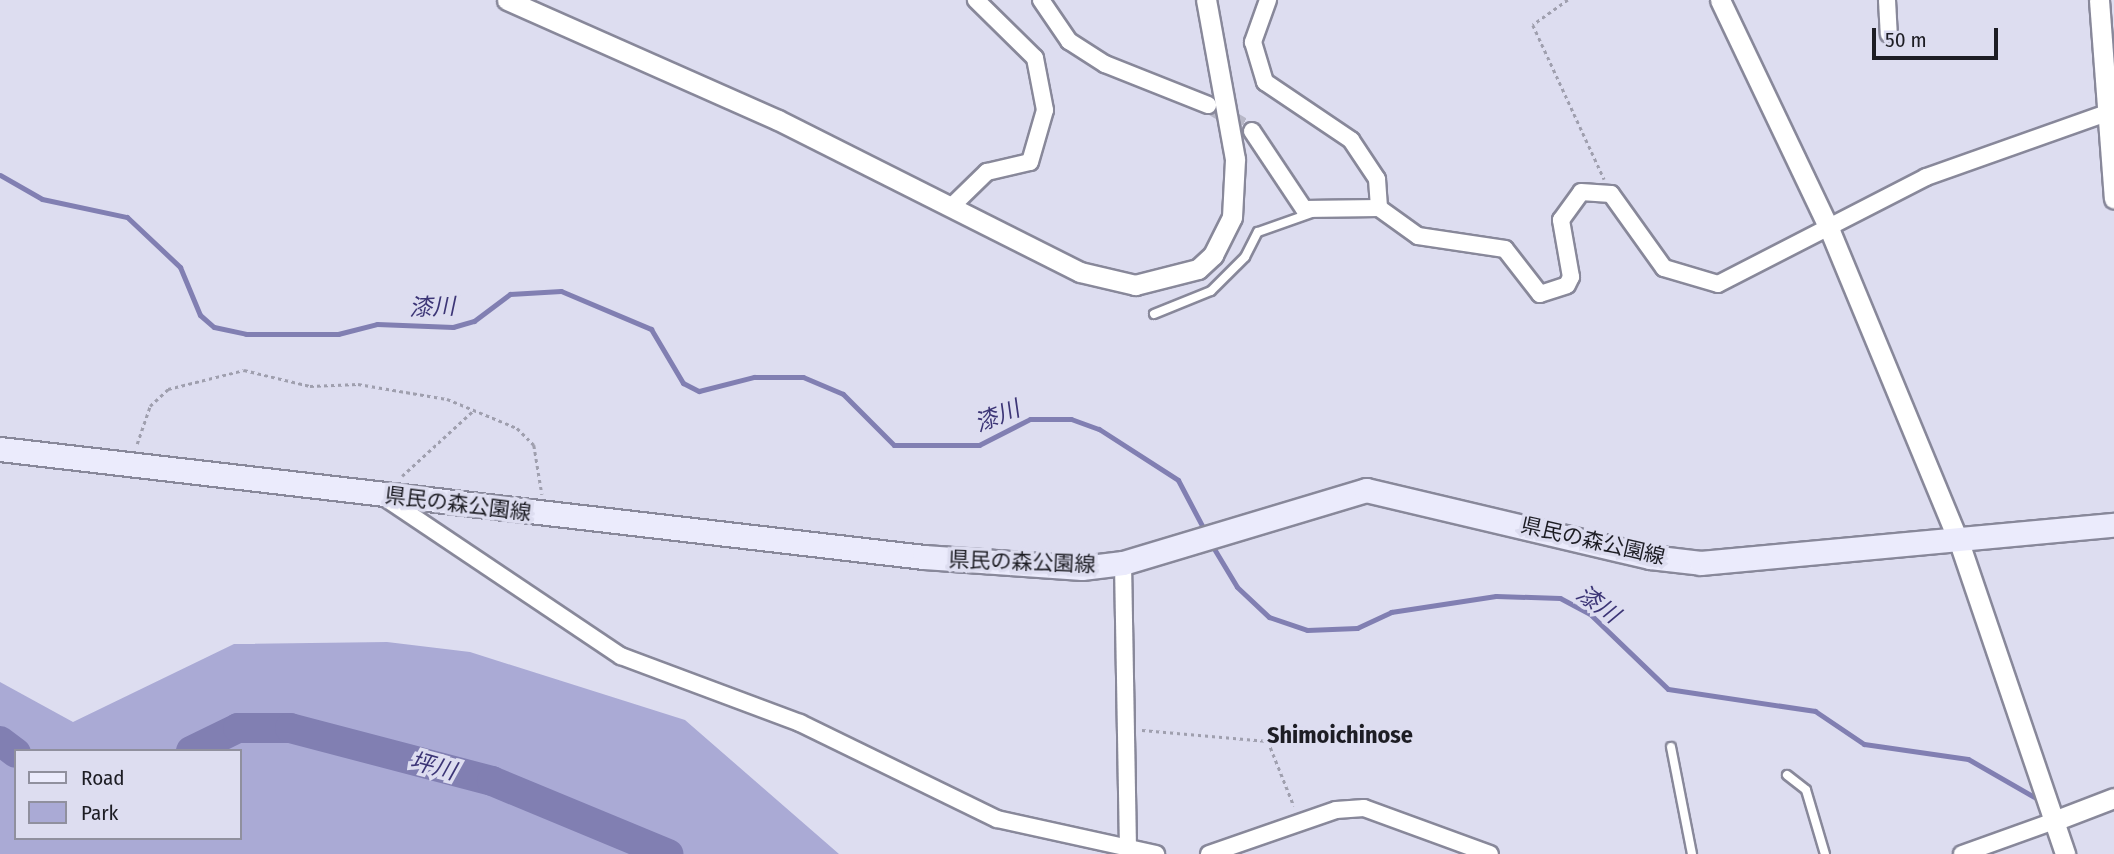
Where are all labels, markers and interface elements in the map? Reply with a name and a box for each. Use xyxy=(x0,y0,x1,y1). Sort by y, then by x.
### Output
scale bar xyxy=(1876,14,2002,58)
text: 50 m xyxy=(1885,27,1927,53)
water label: 漆川 xyxy=(409,292,455,322)
water label: 漆川 xyxy=(971,395,1023,437)
street label: 県民の森公園線 xyxy=(384,483,532,525)
street label: 県民の森公園線 xyxy=(1519,512,1667,570)
street label: 県民の森公園線 xyxy=(948,547,1096,577)
water label: 漆川 xyxy=(1571,579,1625,629)
district label: Shimoichinose xyxy=(1267,722,1413,750)
water label: 坪川 xyxy=(407,747,459,785)
legend xyxy=(14,749,242,840)
text: Road xyxy=(81,765,125,791)
text: Park xyxy=(81,800,118,826)

